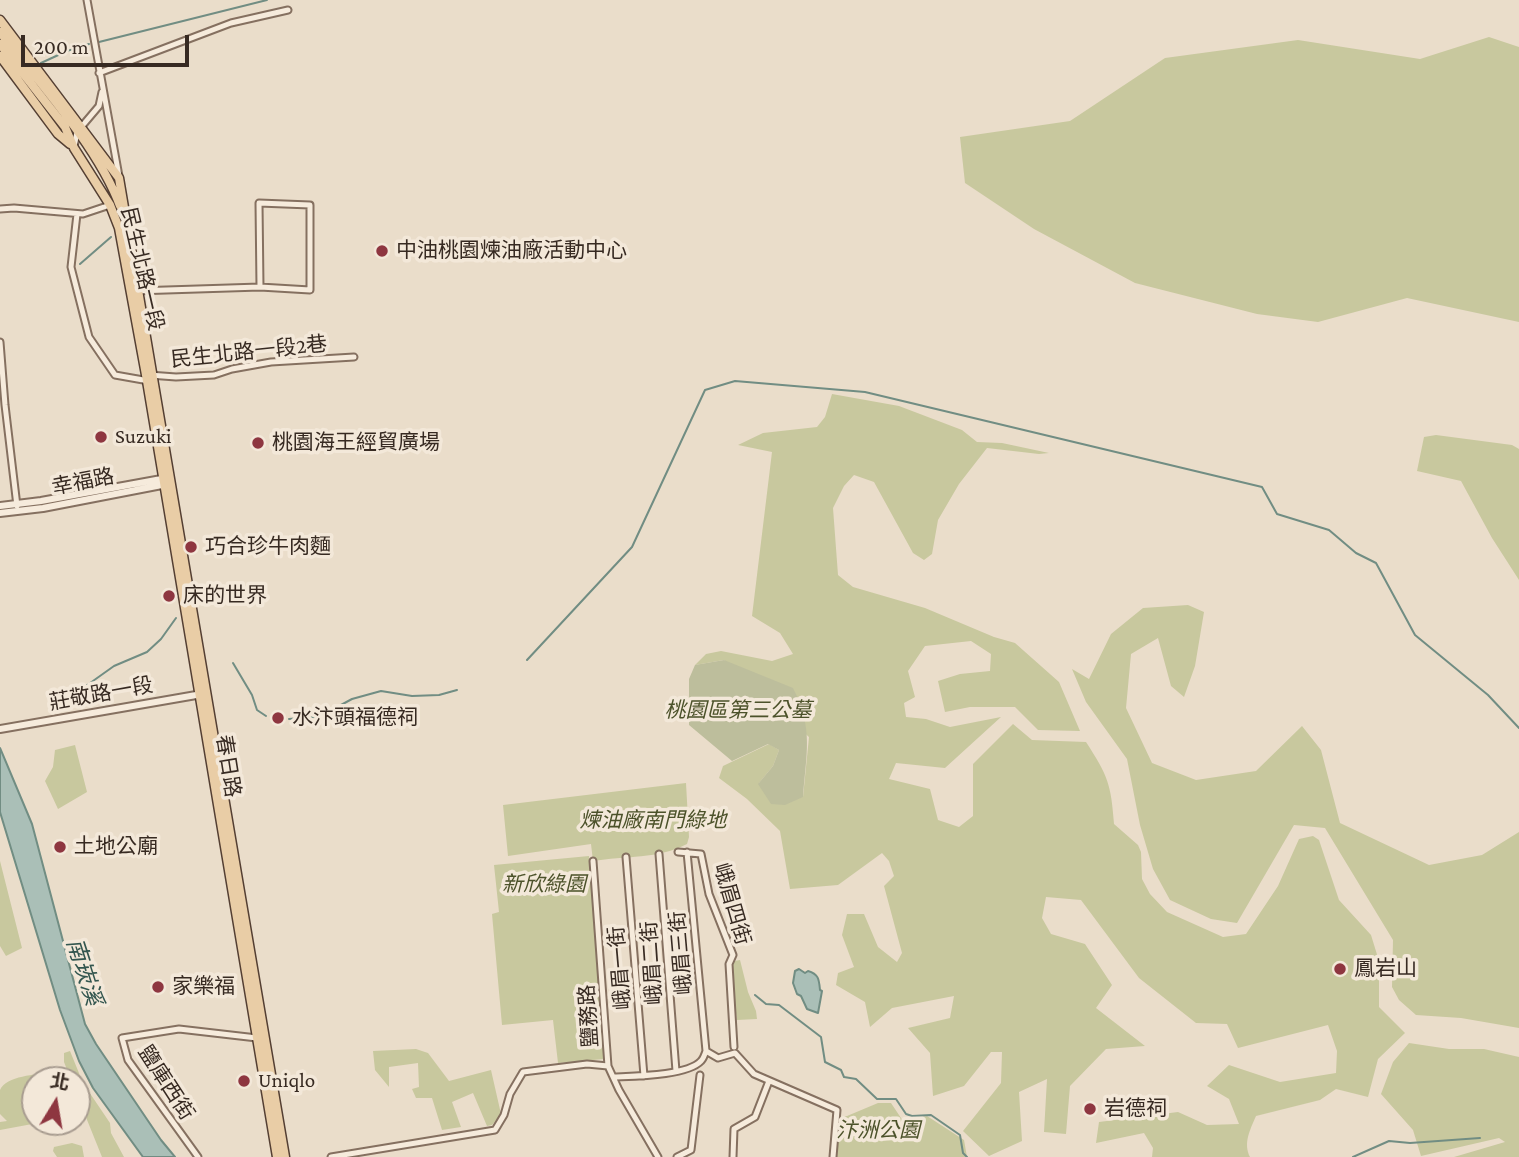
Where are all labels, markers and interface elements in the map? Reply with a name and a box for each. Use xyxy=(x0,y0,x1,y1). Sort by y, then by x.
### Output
scale bar xyxy=(24,21,192,65)
text: 200 m xyxy=(34,35,89,59)
street label: 民生北路一段 xyxy=(116,205,168,333)
place label: 中油桃園煉油廠活動中心 xyxy=(396,238,627,264)
marker: 中油桃園煉油廠活動中心 xyxy=(374,243,390,259)
street label: 民生北路一段2巷 xyxy=(170,331,328,373)
place label: Suzuki xyxy=(115,424,172,450)
marker: Suzuki xyxy=(93,429,109,445)
place label: 桃園海王經貿廣場 xyxy=(272,430,440,456)
marker: 桃園海王經貿廣場 xyxy=(250,435,266,451)
street label: 幸福路 xyxy=(50,464,116,500)
place label: 巧合珍牛肉麵 xyxy=(205,534,331,560)
marker: 巧合珍牛肉麵 xyxy=(183,539,199,555)
place label: 床的世界 xyxy=(183,583,267,609)
marker: 床的世界 xyxy=(161,588,177,604)
street label: 莊敬路一段 xyxy=(47,672,155,716)
park label: 桃園區第三公墓 xyxy=(665,698,811,724)
place label: 水汴頭福德祠 xyxy=(292,705,418,731)
marker: 水汴頭福德祠 xyxy=(270,710,286,726)
street label: 春日路 xyxy=(211,733,245,799)
park label: 煉油廠南門綠地 xyxy=(580,808,726,834)
place label: 土地公廟 xyxy=(74,834,158,860)
marker: 土地公廟 xyxy=(52,839,68,855)
street label: 峨眉四街 xyxy=(708,860,756,948)
park label: 新欣綠園 xyxy=(502,872,586,898)
street label: 峨眉三街 xyxy=(665,910,697,996)
street label: 峨眉二街 xyxy=(637,920,667,1006)
street label: 峨眉一街 xyxy=(604,925,636,1011)
water label: 南崁溪 xyxy=(60,935,108,1009)
place label: 鳳岩山 xyxy=(1354,956,1417,982)
marker: 鳳岩山 xyxy=(1332,961,1348,977)
place label: 家樂福 xyxy=(172,974,235,1000)
marker: 家樂福 xyxy=(150,979,166,995)
street label: 鹽務路 xyxy=(574,984,604,1048)
street label: 鹽庫西街 xyxy=(133,1041,199,1125)
north arrow xyxy=(21,1066,91,1136)
place label: Uniqlo xyxy=(258,1068,315,1094)
text: 北 xyxy=(48,1070,71,1094)
marker: Uniqlo xyxy=(236,1073,252,1089)
place label: 岩德祠 xyxy=(1104,1096,1167,1122)
marker: 岩德祠 xyxy=(1082,1101,1098,1117)
park label: 汴洲公園 xyxy=(836,1118,920,1144)

